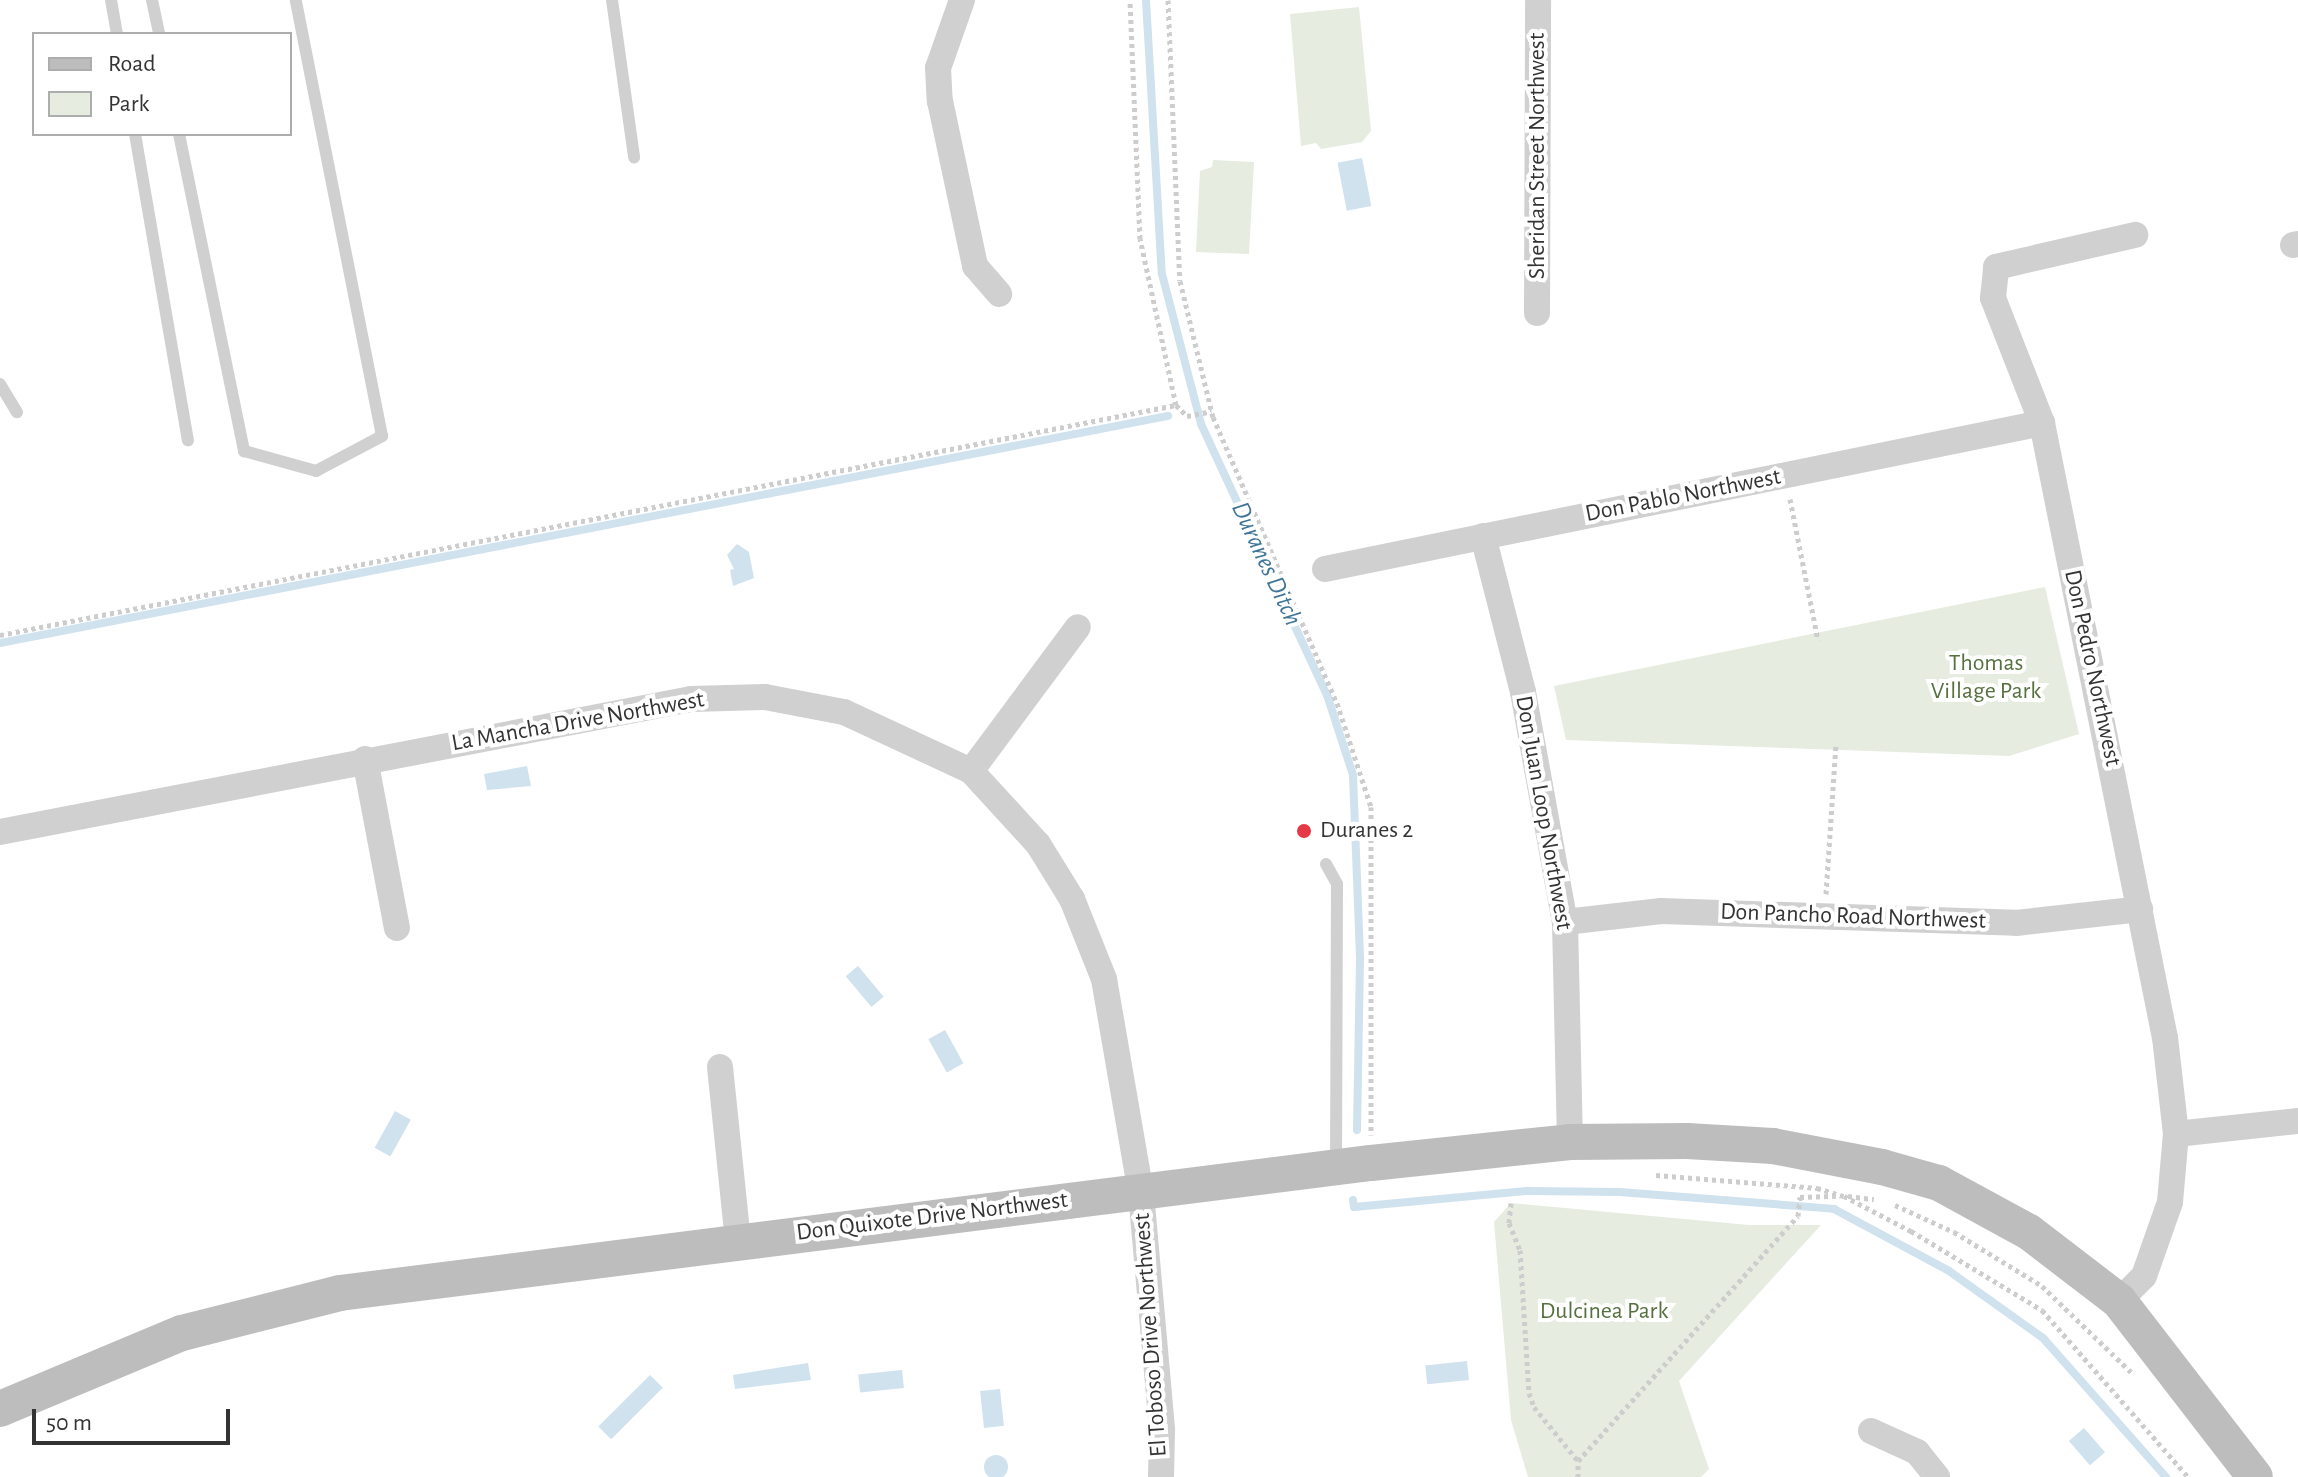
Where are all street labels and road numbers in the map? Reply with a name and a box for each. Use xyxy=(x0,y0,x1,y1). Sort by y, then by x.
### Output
street label: Sheridan Street Northwest xyxy=(1524,33,1552,279)
street label: Don Pablo Northwest xyxy=(1583,463,1783,529)
street label: Don Pedro Northwest xyxy=(2057,567,2127,769)
street label: La Mancha Drive Northwest xyxy=(449,686,707,758)
street label: Don Juan Loop Northwest xyxy=(1508,693,1578,933)
street label: Don Pancho Road Northwest xyxy=(1720,898,1986,936)
street label: Don Quixote Drive Northwest xyxy=(795,1186,1069,1248)
street label: El Toboso Drive Northwest xyxy=(1128,1212,1174,1458)

